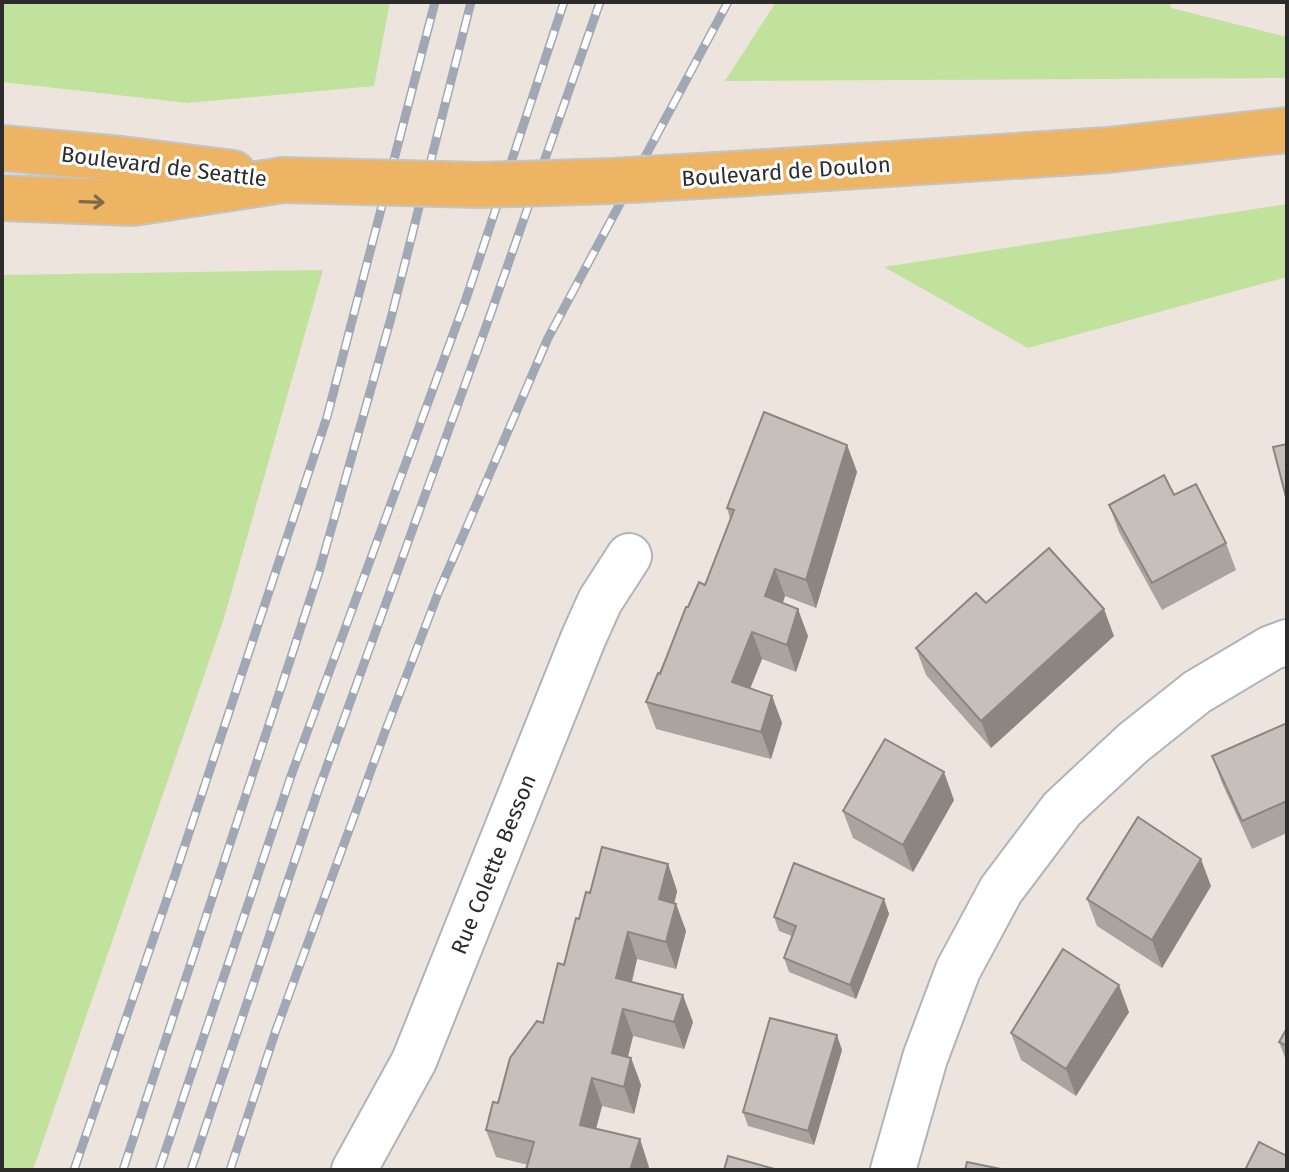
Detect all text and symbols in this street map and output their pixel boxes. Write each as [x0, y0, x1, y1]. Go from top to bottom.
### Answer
street label: Boulevard de Seattle [59, 140, 268, 193]
street label: Boulevard de Doulon [681, 151, 891, 192]
one-way arrow [78, 195, 105, 210]
street label: Rue Colette Besson [445, 770, 542, 958]

